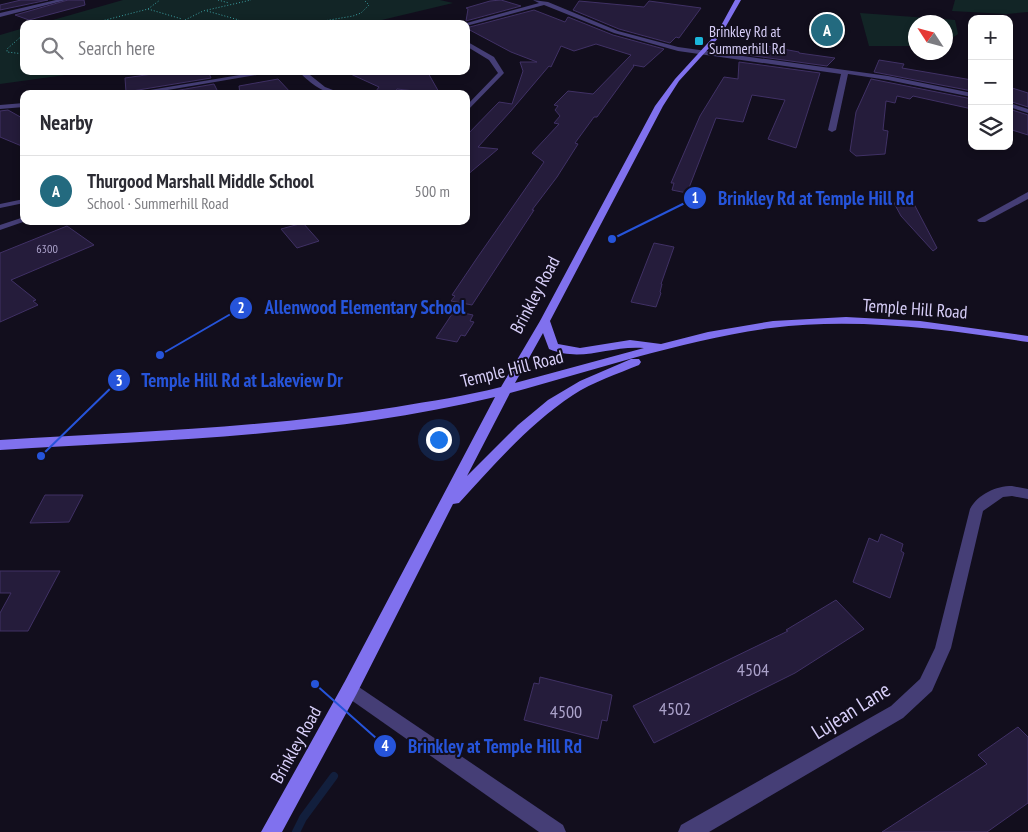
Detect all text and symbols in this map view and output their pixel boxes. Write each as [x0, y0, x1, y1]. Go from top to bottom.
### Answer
pin: A [811, 11, 843, 49]
north arrow [908, 15, 953, 60]
map controls [968, 15, 1013, 150]
button: + [968, 15, 1013, 60]
search box [20, 20, 470, 75]
place label: Brinkley Rd at Summerhill Rd [709, 22, 786, 58]
icon: search [38, 34, 66, 62]
marker: Brinkley Rd at Summerhill Rd [693, 35, 705, 47]
text: Search here [78, 36, 155, 60]
button: − [968, 60, 1013, 105]
button: layers [968, 105, 1013, 150]
text: Nearby [40, 109, 93, 136]
text: Thurgood Marshall Middle School [87, 169, 314, 193]
text: A [52, 181, 60, 201]
text: 500 m [415, 181, 450, 201]
callout: Brinkley Rd at Temple Hill Rd [682, 181, 924, 215]
text: Brinkley Rd at Temple Hill Rd [718, 186, 914, 210]
text: 1 [691, 188, 699, 207]
text: School · Summerhill Road [87, 193, 229, 213]
house number: 6300 [36, 241, 58, 256]
street label: Brinkley Road [505, 252, 564, 337]
callout: Allenwood Elementary School [229, 291, 476, 325]
street label: Temple Hill Road [862, 293, 968, 324]
text: Allenwood Elementary School [264, 295, 466, 319]
text: 2 [237, 298, 245, 317]
street label: Temple Hill Road [458, 345, 566, 392]
callout: Temple Hill Rd at Lakeview Dr [106, 363, 353, 397]
text: Temple Hill Rd at Lakeview Dr [141, 368, 343, 392]
text: 3 [115, 371, 123, 390]
your location [426, 427, 452, 453]
house number: 4504 [737, 658, 769, 681]
street label: Lujean Lane [806, 676, 895, 745]
house number: 4502 [659, 697, 691, 720]
house number: 4500 [550, 700, 582, 723]
street label: Brinkley Road [265, 702, 326, 787]
callout: Brinkley at Temple Hill Rd [372, 729, 593, 763]
text: Brinkley at Temple Hill Rd [408, 734, 582, 758]
text: 4 [381, 736, 389, 755]

